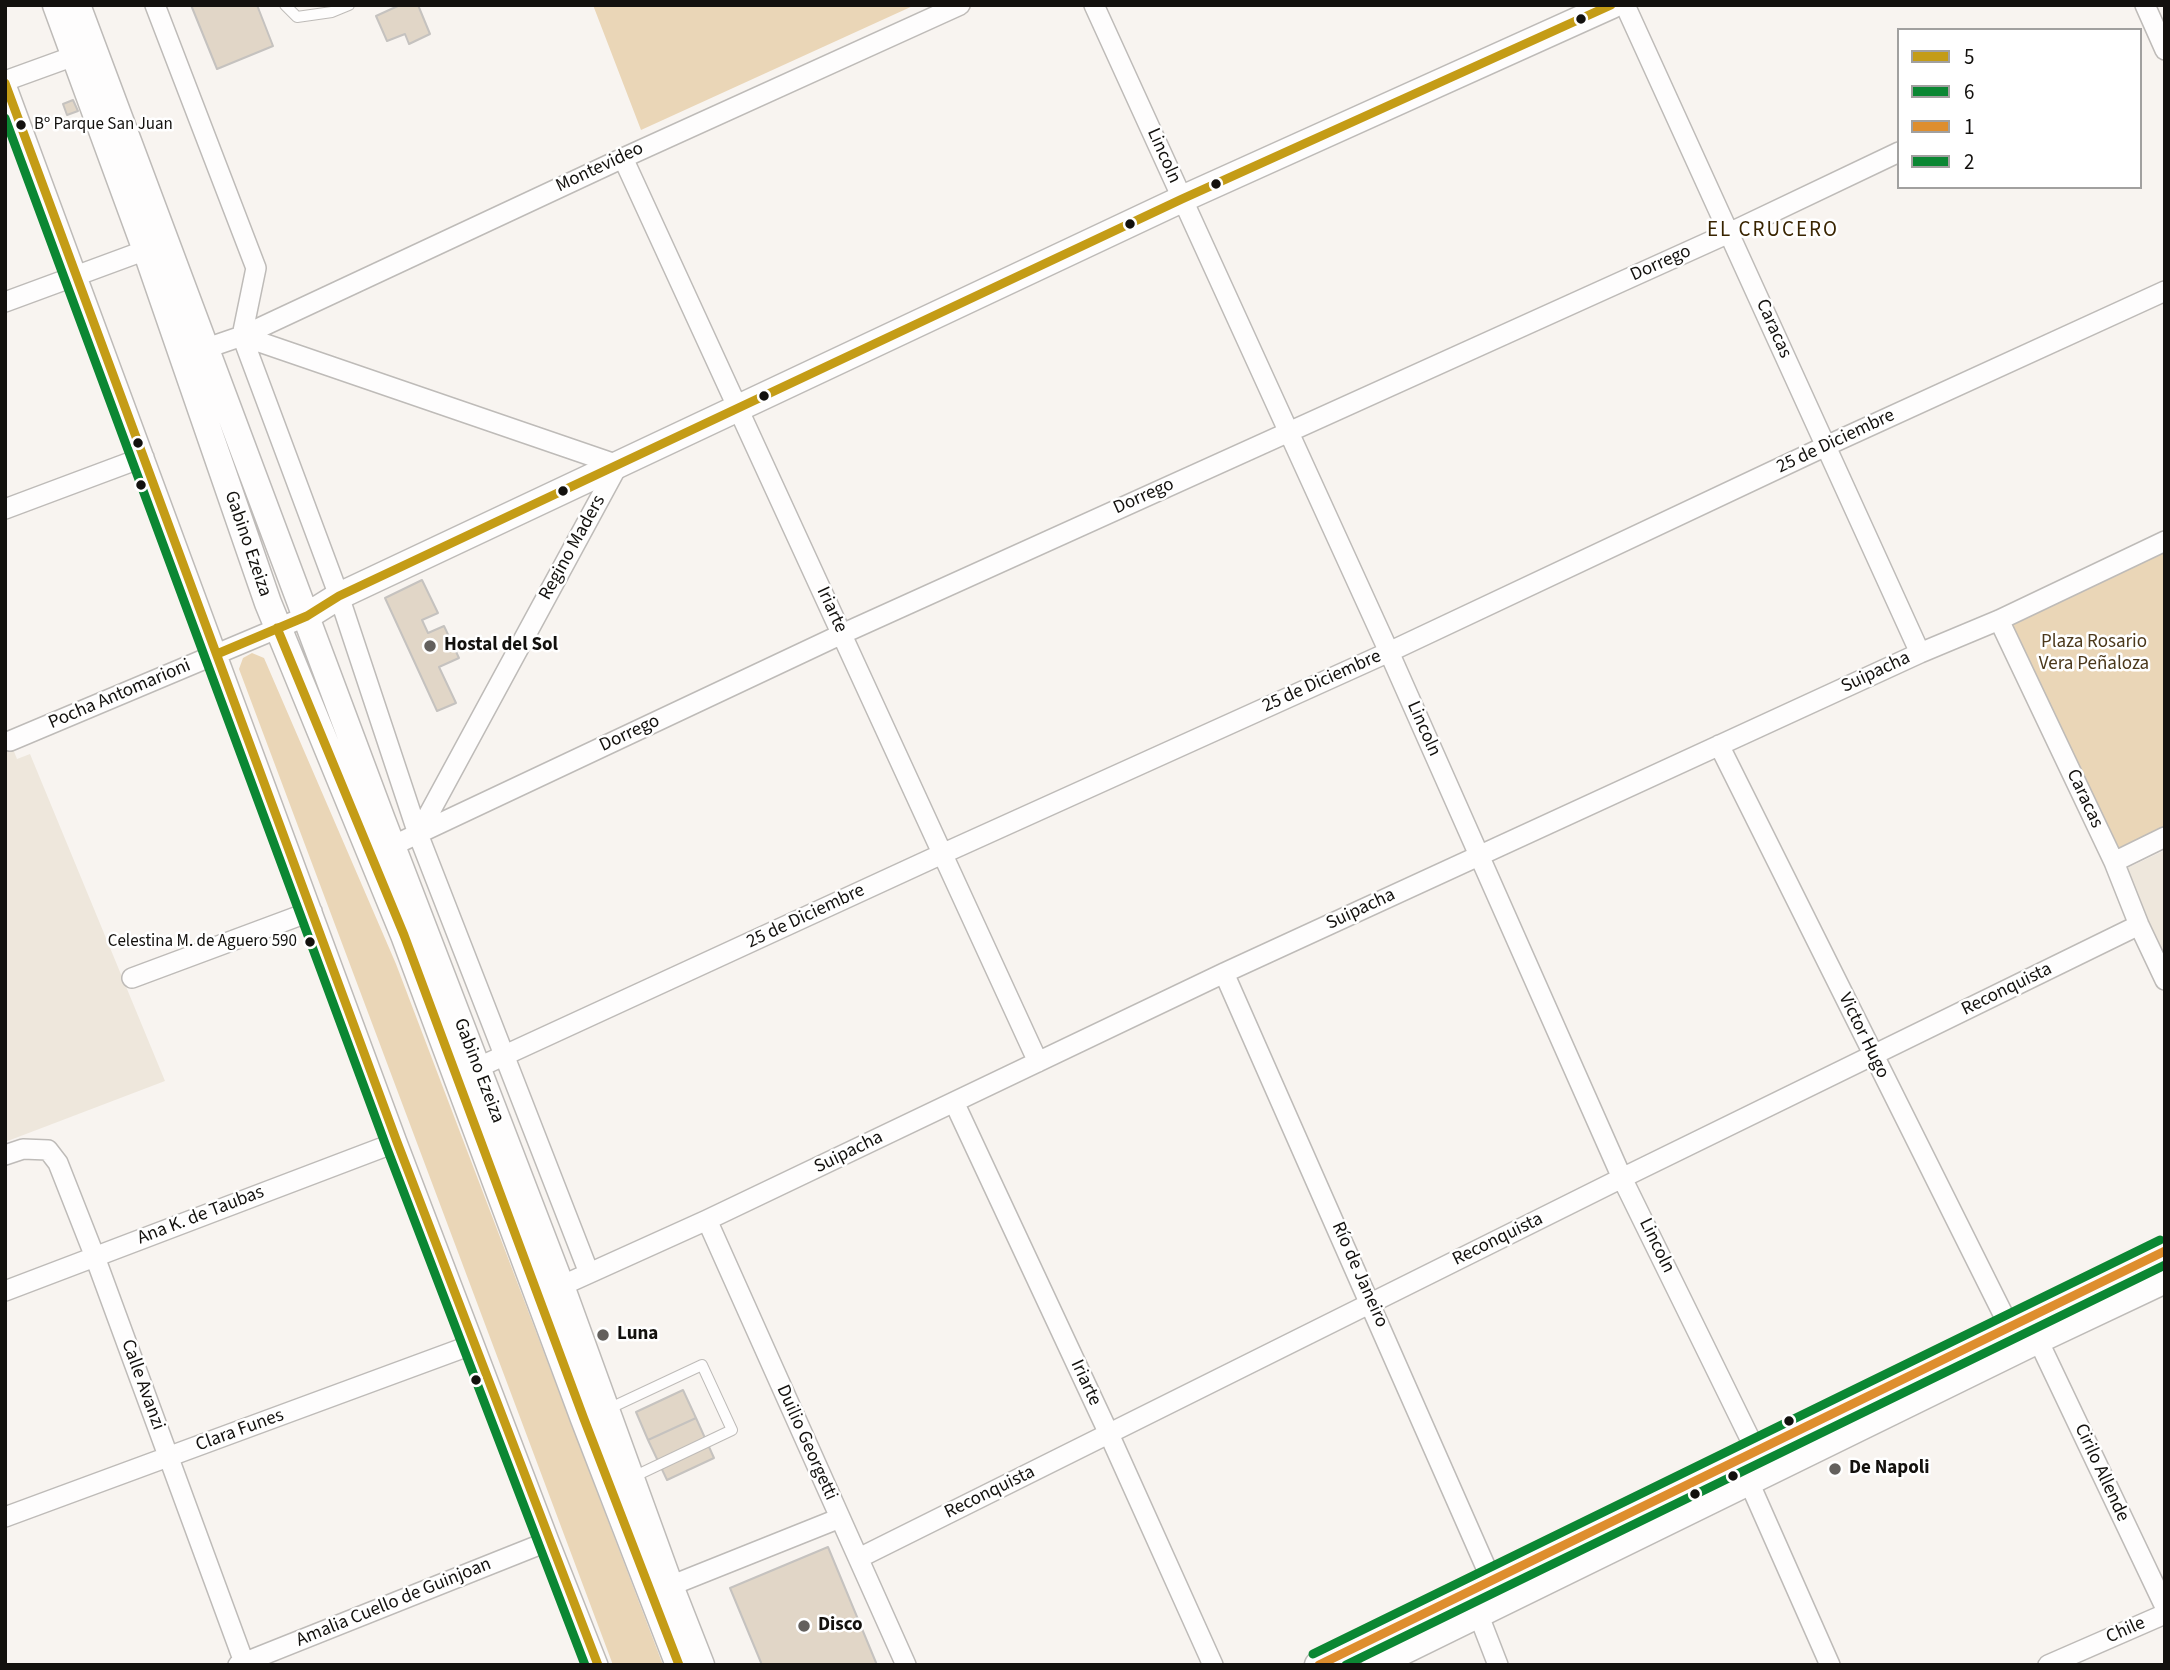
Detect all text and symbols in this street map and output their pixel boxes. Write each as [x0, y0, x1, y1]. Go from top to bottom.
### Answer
unlabelled marker [1574, 12, 1588, 26]
legend [1897, 28, 2142, 189]
text: 5 [1964, 42, 1974, 72]
text: 6 [1964, 77, 1974, 107]
text: 1 [1964, 112, 1974, 142]
place label: Bº Parque San Juan [34, 115, 173, 135]
marker: Bº Parque San Juan [14, 118, 28, 132]
street label: Lincoln [1141, 125, 1185, 187]
street label: Montevideo [553, 138, 647, 198]
text: 2 [1964, 147, 1974, 177]
unlabelled marker [1209, 177, 1223, 191]
unlabelled marker [1123, 217, 1137, 231]
district label: EL CRUCERO [1708, 218, 1838, 244]
street label: Dorrego [1627, 241, 1695, 287]
street label: Caracas [1750, 296, 1796, 362]
unlabelled marker [757, 389, 771, 403]
street label: 25 de Diciembre [1773, 405, 1899, 479]
unlabelled marker [131, 436, 145, 450]
street label: Dorrego [1110, 474, 1178, 520]
unlabelled marker [134, 478, 148, 492]
unlabelled marker [556, 484, 570, 498]
street label: Gabino Ezeiza [218, 488, 276, 600]
street label: Regino Maders [535, 492, 611, 604]
street label: Iriarte [811, 583, 851, 637]
park label: Plaza Rosario Vera Peñaloza [2039, 632, 2149, 676]
place label: Hostal del Sol [444, 635, 558, 657]
marker: Hostal del Sol [422, 638, 438, 654]
street label: 25 de Diciembre [1259, 646, 1385, 718]
street label: Suipacha [1838, 647, 1914, 699]
street label: Pocha Antomarioni [46, 655, 194, 735]
street label: Lincoln [1401, 698, 1445, 760]
street label: Dorrego [596, 710, 664, 758]
street label: Caracas [2061, 766, 2107, 832]
street label: 25 de Diciembre [743, 880, 869, 954]
street label: Suipacha [1323, 884, 1399, 936]
place label: Celestina M. de Aguero 590 [108, 932, 297, 952]
marker: Celestina M. de Aguero 590 [303, 935, 317, 949]
street label: Reconquista [1958, 958, 2056, 1022]
street label: Victor Hugo [1833, 990, 1893, 1082]
street label: Gabino Ezeiza [448, 1015, 508, 1127]
street label: Suipacha [811, 1127, 887, 1179]
street label: Ana K. de Taubas [134, 1181, 268, 1251]
street label: Reconquista [1449, 1208, 1547, 1272]
street label: Lincoln [1633, 1215, 1679, 1277]
street label: Río de Janeiro [1326, 1219, 1392, 1331]
place label: Luna [617, 1324, 658, 1346]
marker: Luna [595, 1327, 611, 1343]
street label: Calle Avanzi [115, 1337, 169, 1433]
street label: Iriarte [1065, 1356, 1105, 1410]
unlabelled marker [469, 1373, 483, 1387]
street label: Duilio Georgetti [770, 1382, 842, 1504]
street label: Clara Funes [193, 1405, 287, 1457]
unlabelled marker [1782, 1414, 1796, 1428]
street label: Cirilo Allende [2068, 1420, 2134, 1526]
place label: De Napoli [1849, 1458, 1929, 1480]
street label: Reconquista [941, 1461, 1039, 1525]
marker: De Napoli [1827, 1461, 1843, 1477]
unlabelled marker [1726, 1469, 1740, 1483]
unlabelled marker [1688, 1487, 1702, 1501]
street label: Amalia Cuello de Guinjoan [293, 1553, 495, 1653]
street label: Chile [2103, 1612, 2149, 1650]
place label: Disco [818, 1615, 863, 1637]
marker: Disco [796, 1618, 812, 1634]

